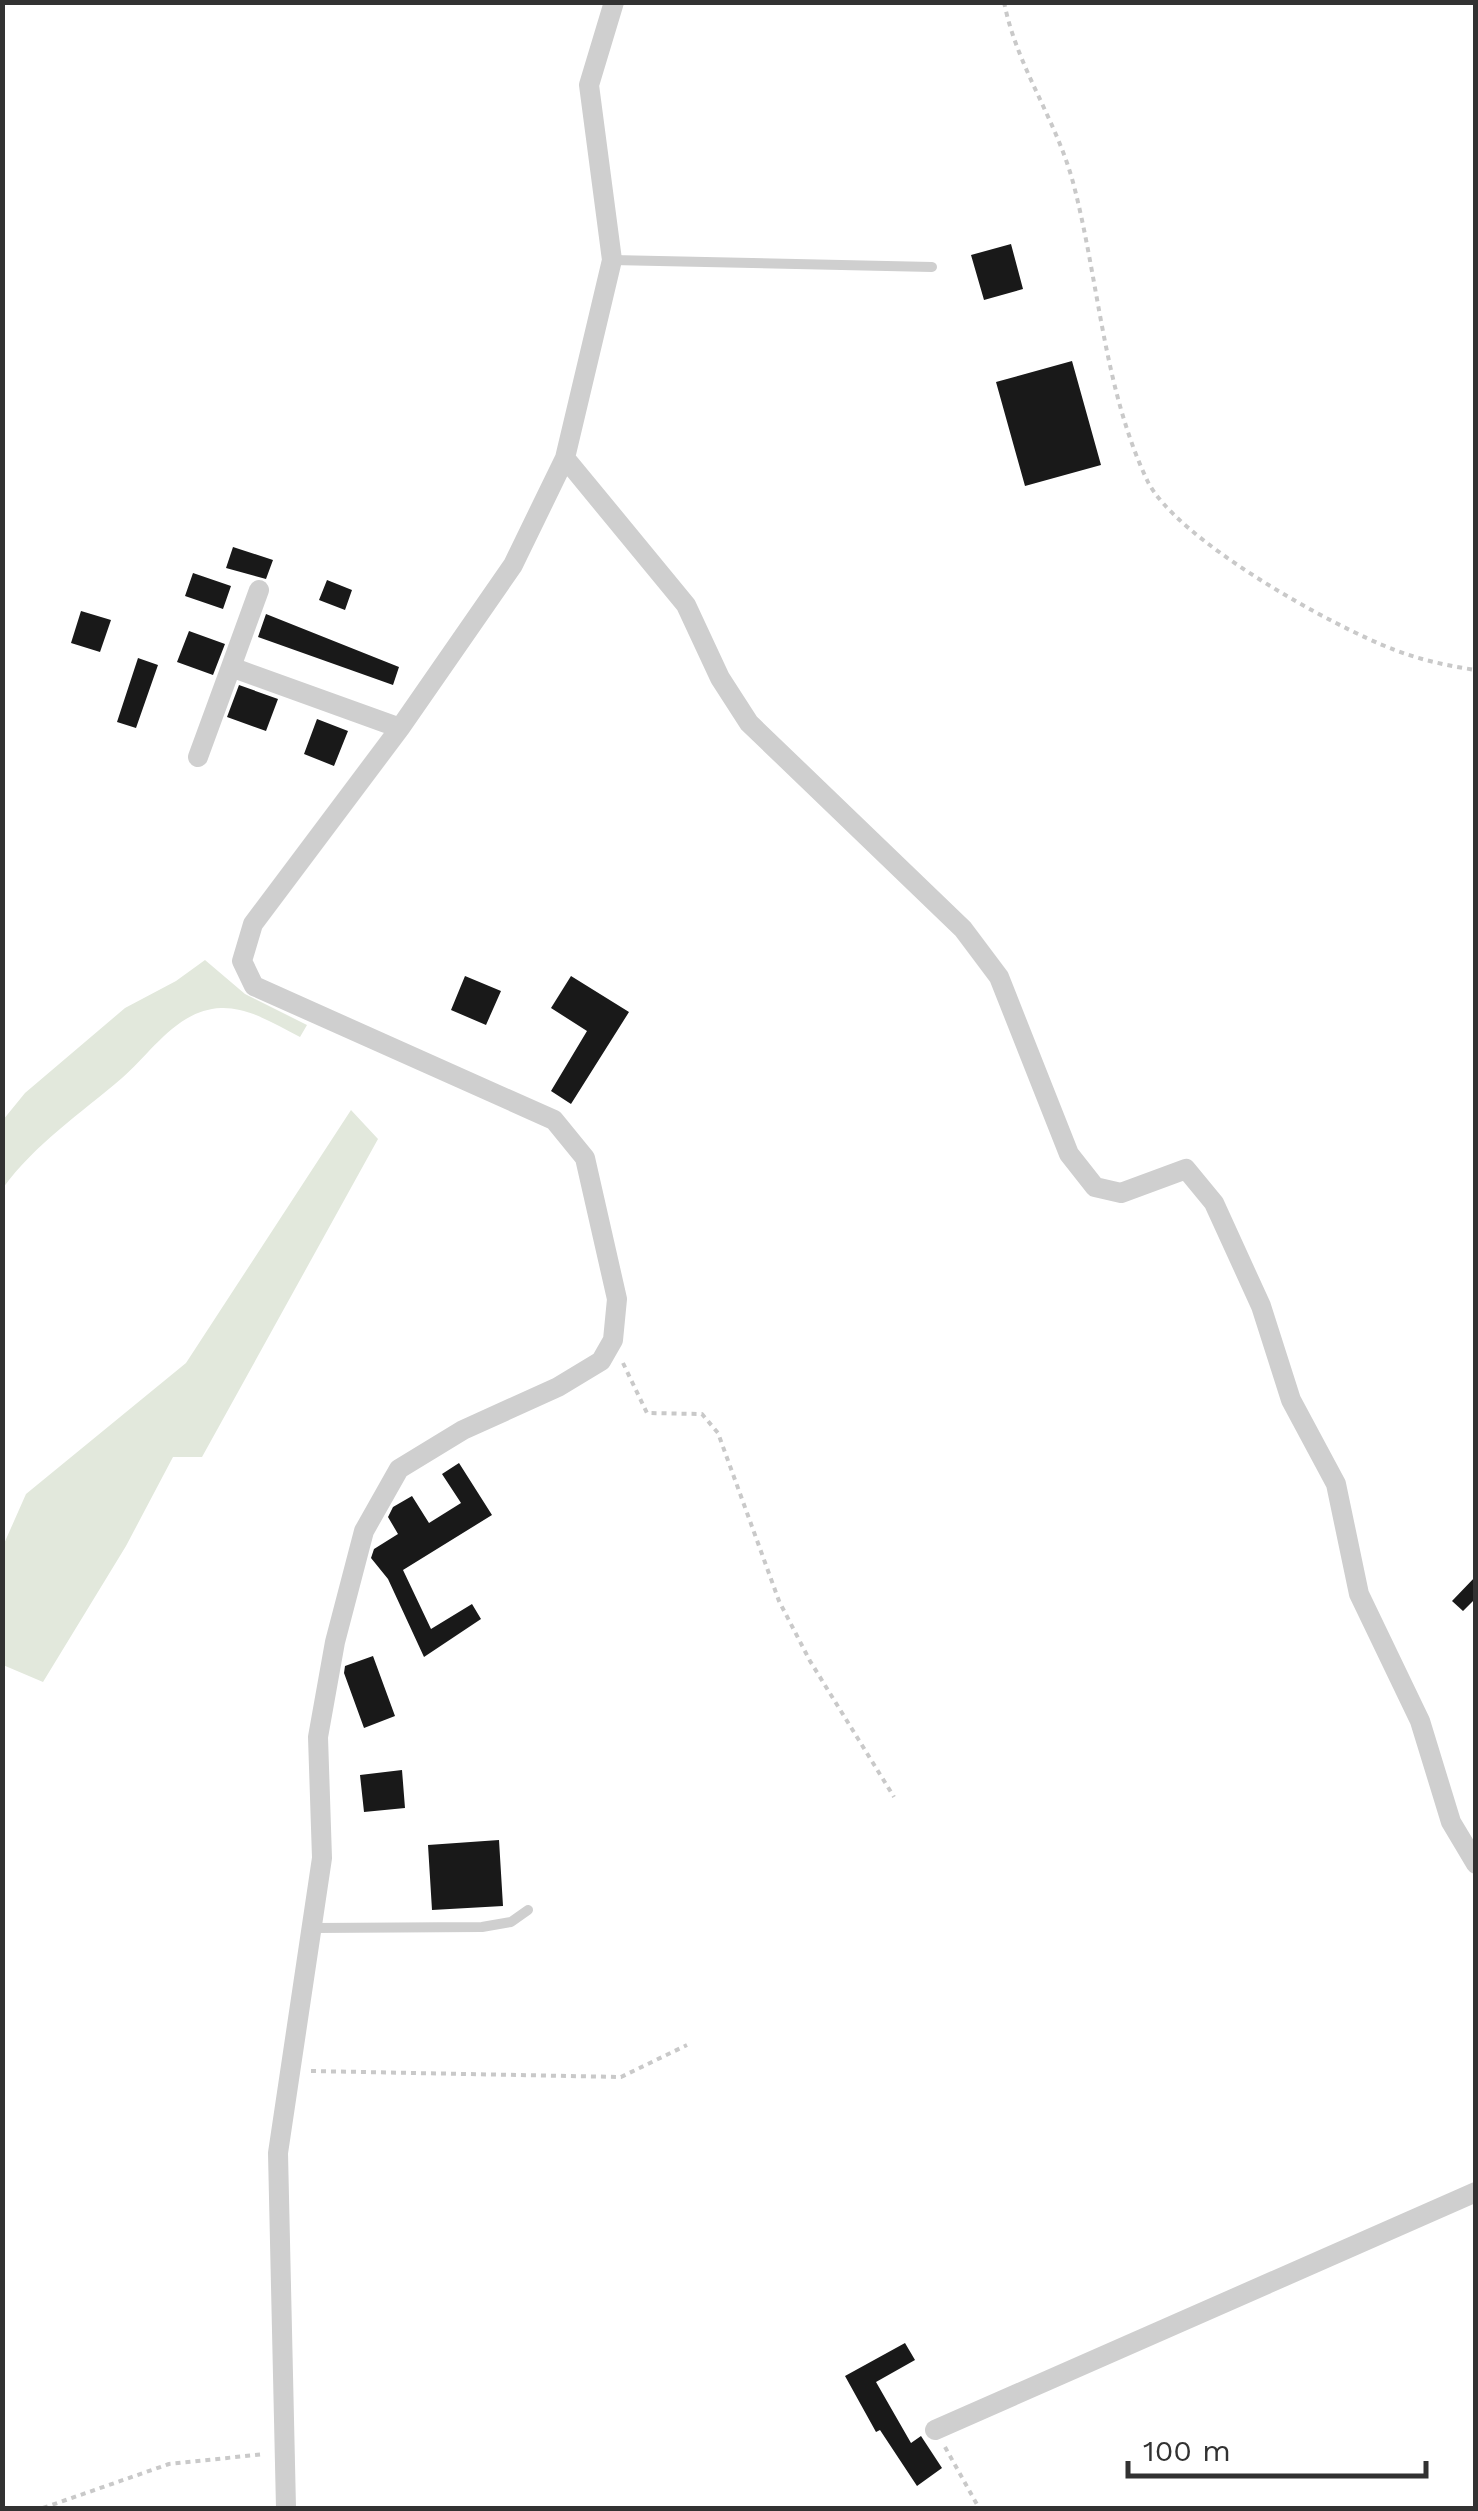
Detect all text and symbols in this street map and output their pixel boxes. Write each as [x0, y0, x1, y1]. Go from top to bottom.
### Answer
scale bar [1128, 2416, 1426, 2478]
text: 100 m [1143, 2433, 1231, 2468]

